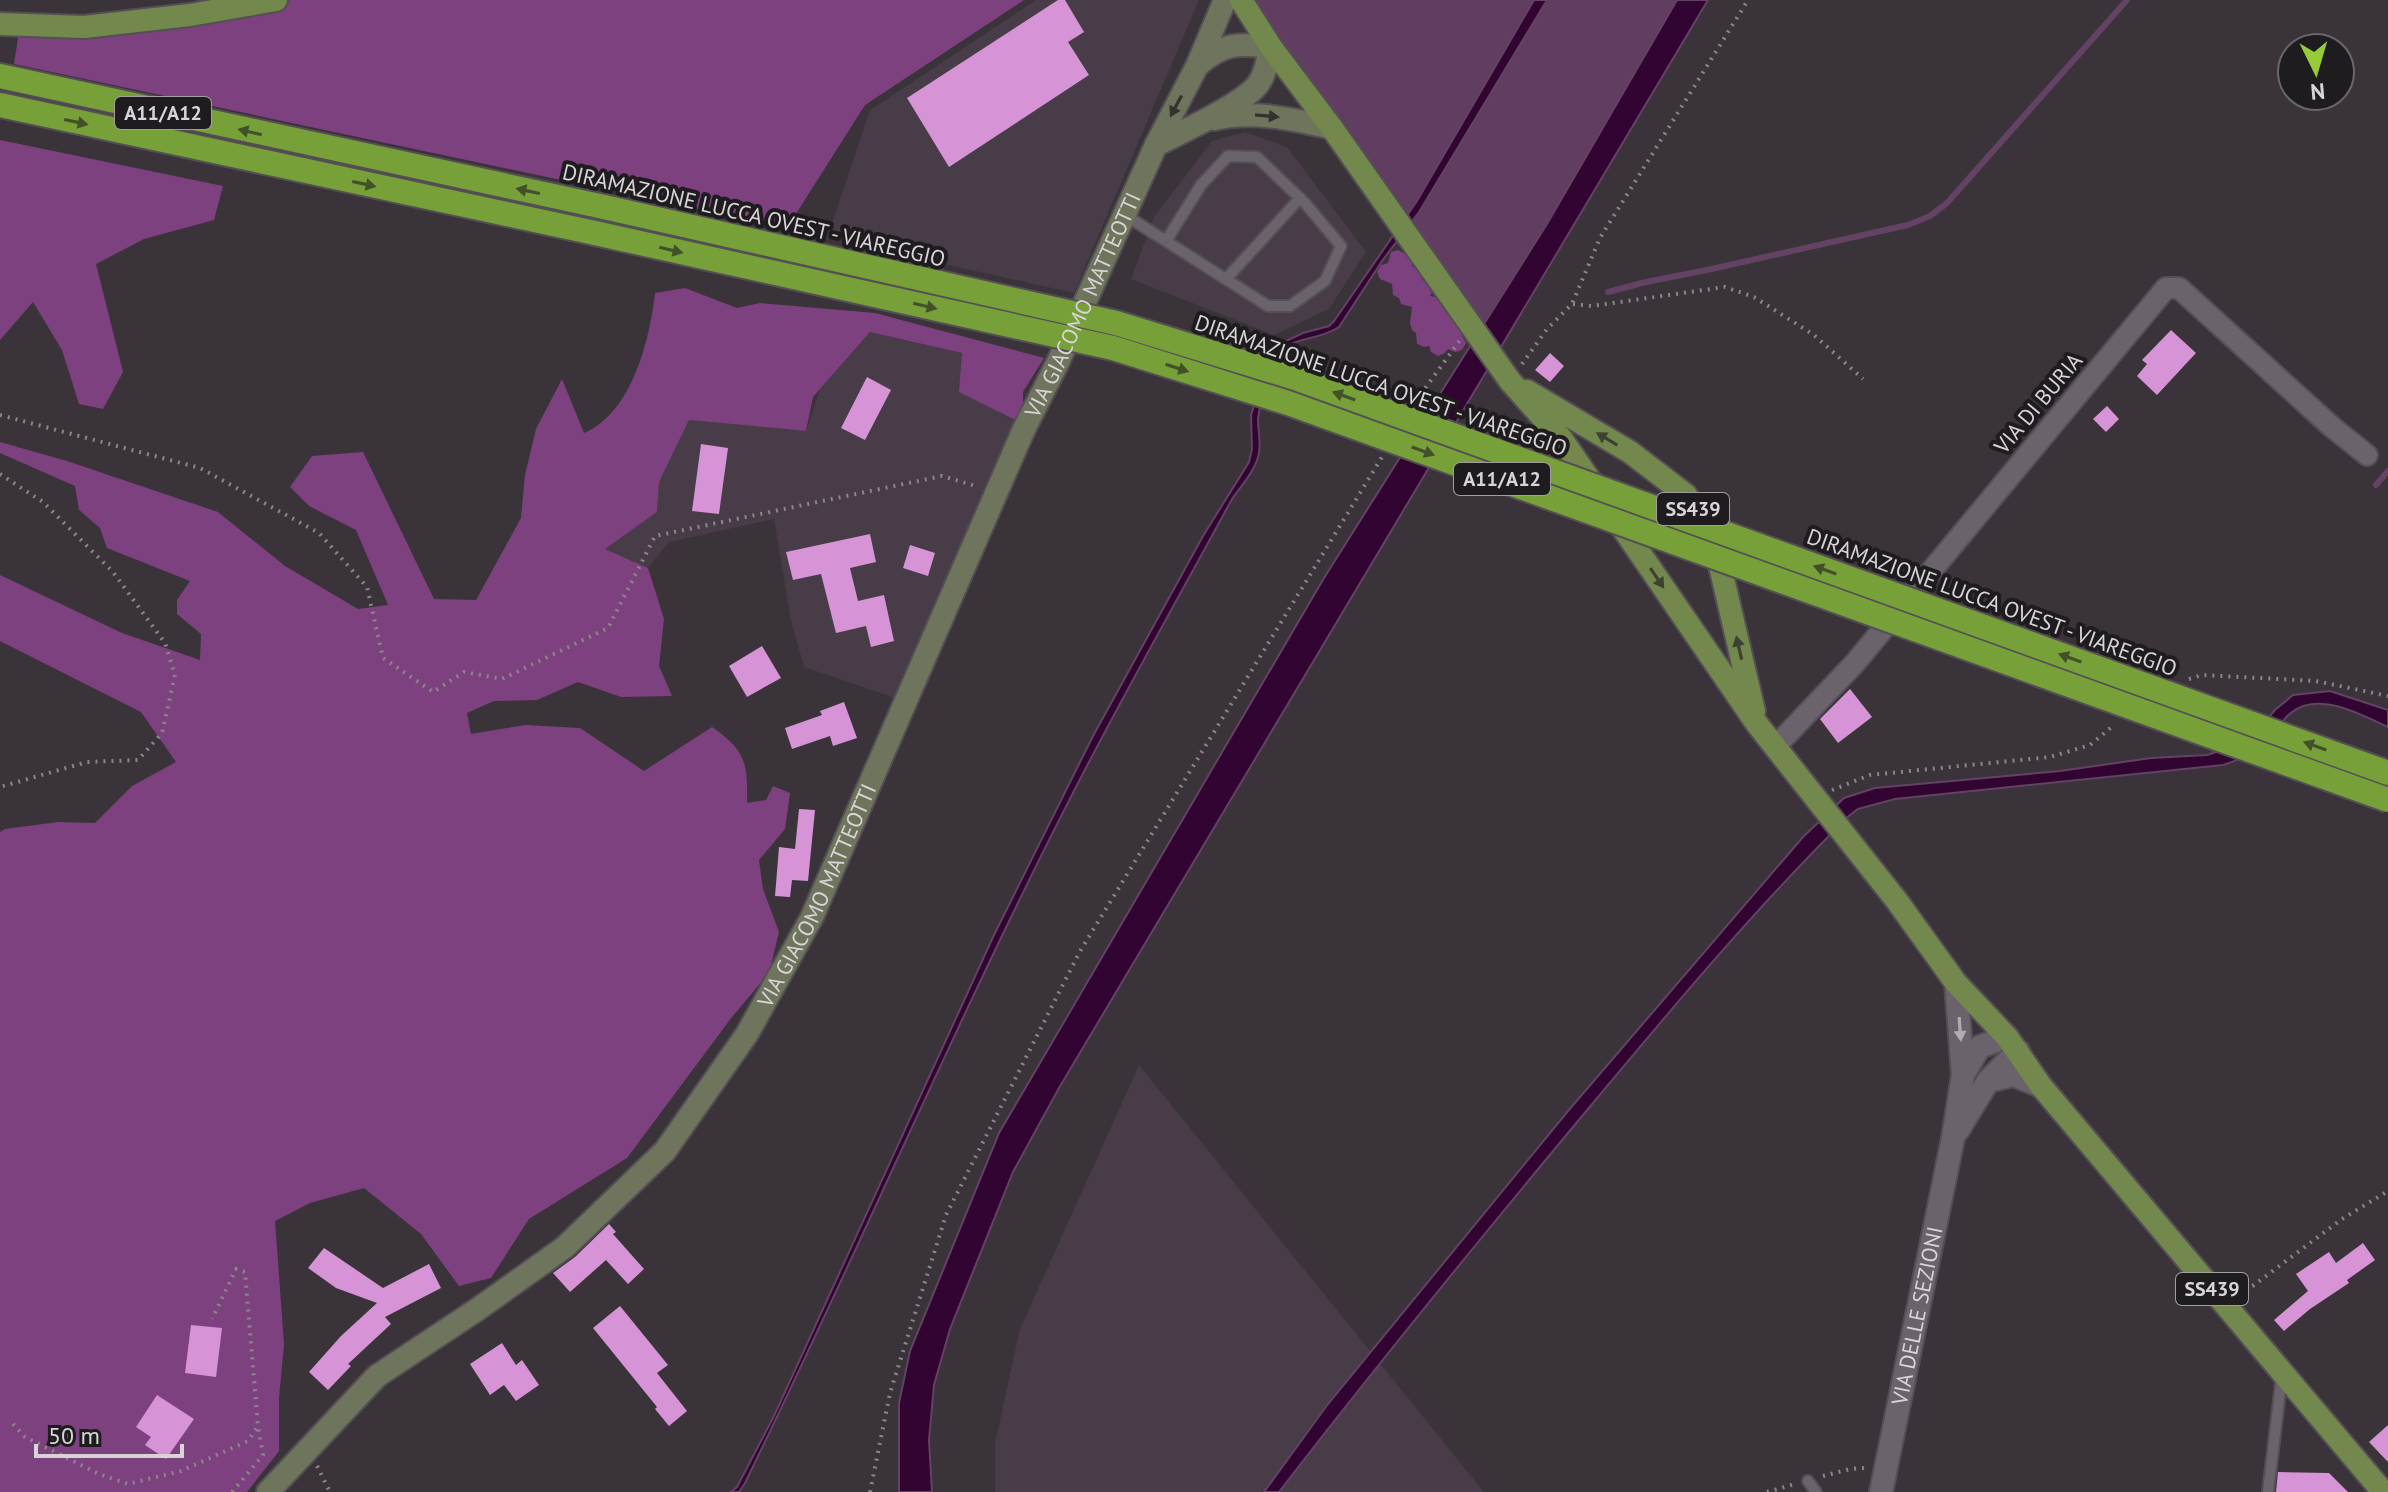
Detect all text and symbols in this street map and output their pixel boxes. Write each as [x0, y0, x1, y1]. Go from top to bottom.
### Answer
north arrow [2276, 32, 2356, 112]
text: N [2309, 77, 2326, 107]
one-way arrow [1170, 94, 1183, 117]
road number: A11/A12 [115, 97, 211, 129]
one-way arrow [1255, 109, 1280, 122]
one-way arrow [64, 116, 89, 129]
one-way arrow [237, 125, 262, 138]
street label: DIRAMAZIONE LUCCA OVEST - VIAREGGIO [560, 157, 948, 273]
one-way arrow [351, 179, 376, 191]
one-way arrow [515, 184, 540, 197]
street label: VIA GIACOMO MATTEOTTI [1018, 188, 1147, 423]
one-way arrow [659, 244, 684, 257]
one-way arrow [912, 300, 937, 313]
street label: DIRAMAZIONE LUCCA OVEST - VIAREGGIO [1191, 308, 1571, 462]
street label: VIA DI BURIA [1987, 347, 2088, 460]
one-way arrow [1165, 363, 1189, 375]
one-way arrow [1332, 389, 1356, 402]
one-way arrow [1596, 432, 1618, 446]
one-way arrow [1411, 446, 1435, 458]
road number: A11/A12 [1454, 463, 1550, 495]
road number: SS439 [1657, 493, 1729, 525]
street label: DIRAMAZIONE LUCCA OVEST - VIAREGGIO [1803, 522, 2181, 682]
one-way arrow [1813, 563, 1837, 576]
one-way arrow [1649, 567, 1664, 589]
one-way arrow [1732, 635, 1745, 660]
one-way arrow [2058, 651, 2082, 663]
one-way arrow [2303, 740, 2327, 752]
street label: VIA GIACOMO MATTEOTTI [750, 779, 882, 1013]
one-way arrow [1954, 1017, 1967, 1042]
street label: VIA DELLE SEZIONI [1885, 1224, 1949, 1408]
road number: SS439 [2176, 1273, 2248, 1305]
scale bar [36, 1408, 182, 1458]
text: 50 m [48, 1420, 100, 1451]

